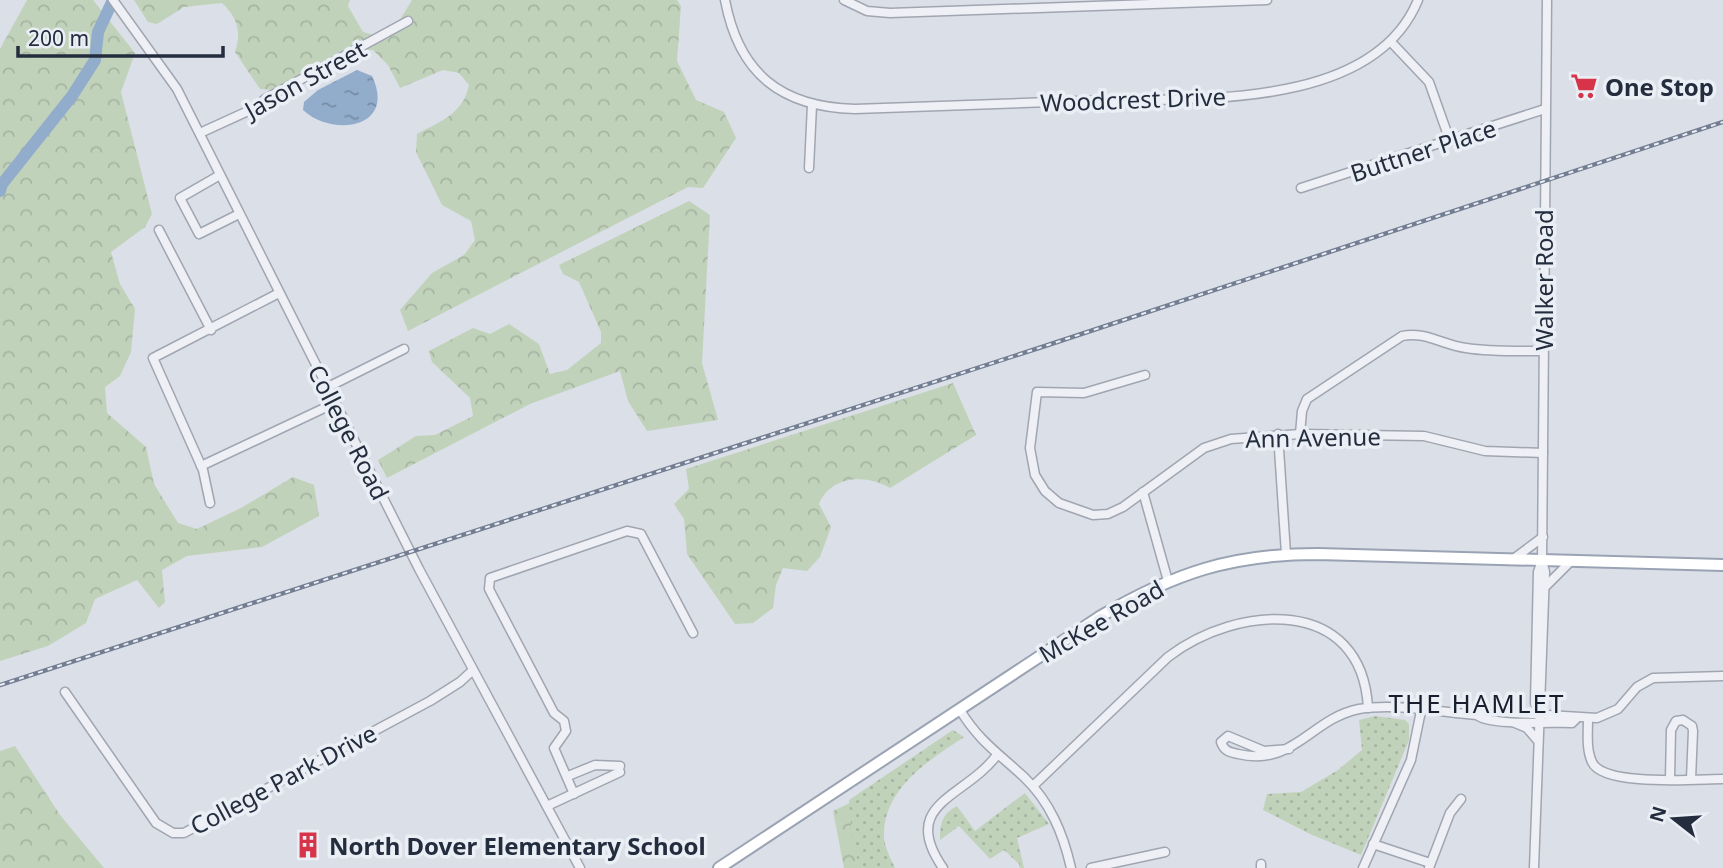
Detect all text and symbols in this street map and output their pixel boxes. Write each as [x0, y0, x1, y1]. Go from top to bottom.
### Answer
scale bar [18, 14, 222, 58]
text: 200 m [28, 24, 89, 52]
street label: Jason Street [237, 32, 372, 127]
place label: One Stop [1605, 70, 1714, 103]
supermarket icon: One Stop [1569, 71, 1599, 101]
street label: Woodcrest Drive [1040, 79, 1226, 119]
street label: Buttner Place [1346, 111, 1500, 189]
street label: Walker Road [1527, 209, 1560, 351]
street label: College Road [301, 359, 397, 505]
street label: Ann Avenue [1245, 419, 1381, 455]
street label: McKee Road [1033, 572, 1169, 670]
district label: THE HAMLET [1389, 685, 1565, 721]
street label: College Park Drive [184, 716, 382, 842]
north arrow [1639, 784, 1709, 854]
text: N [1643, 803, 1672, 825]
place label: North Dover Elementary School [329, 829, 706, 862]
building icon: North Dover Elementary School [293, 830, 323, 860]

